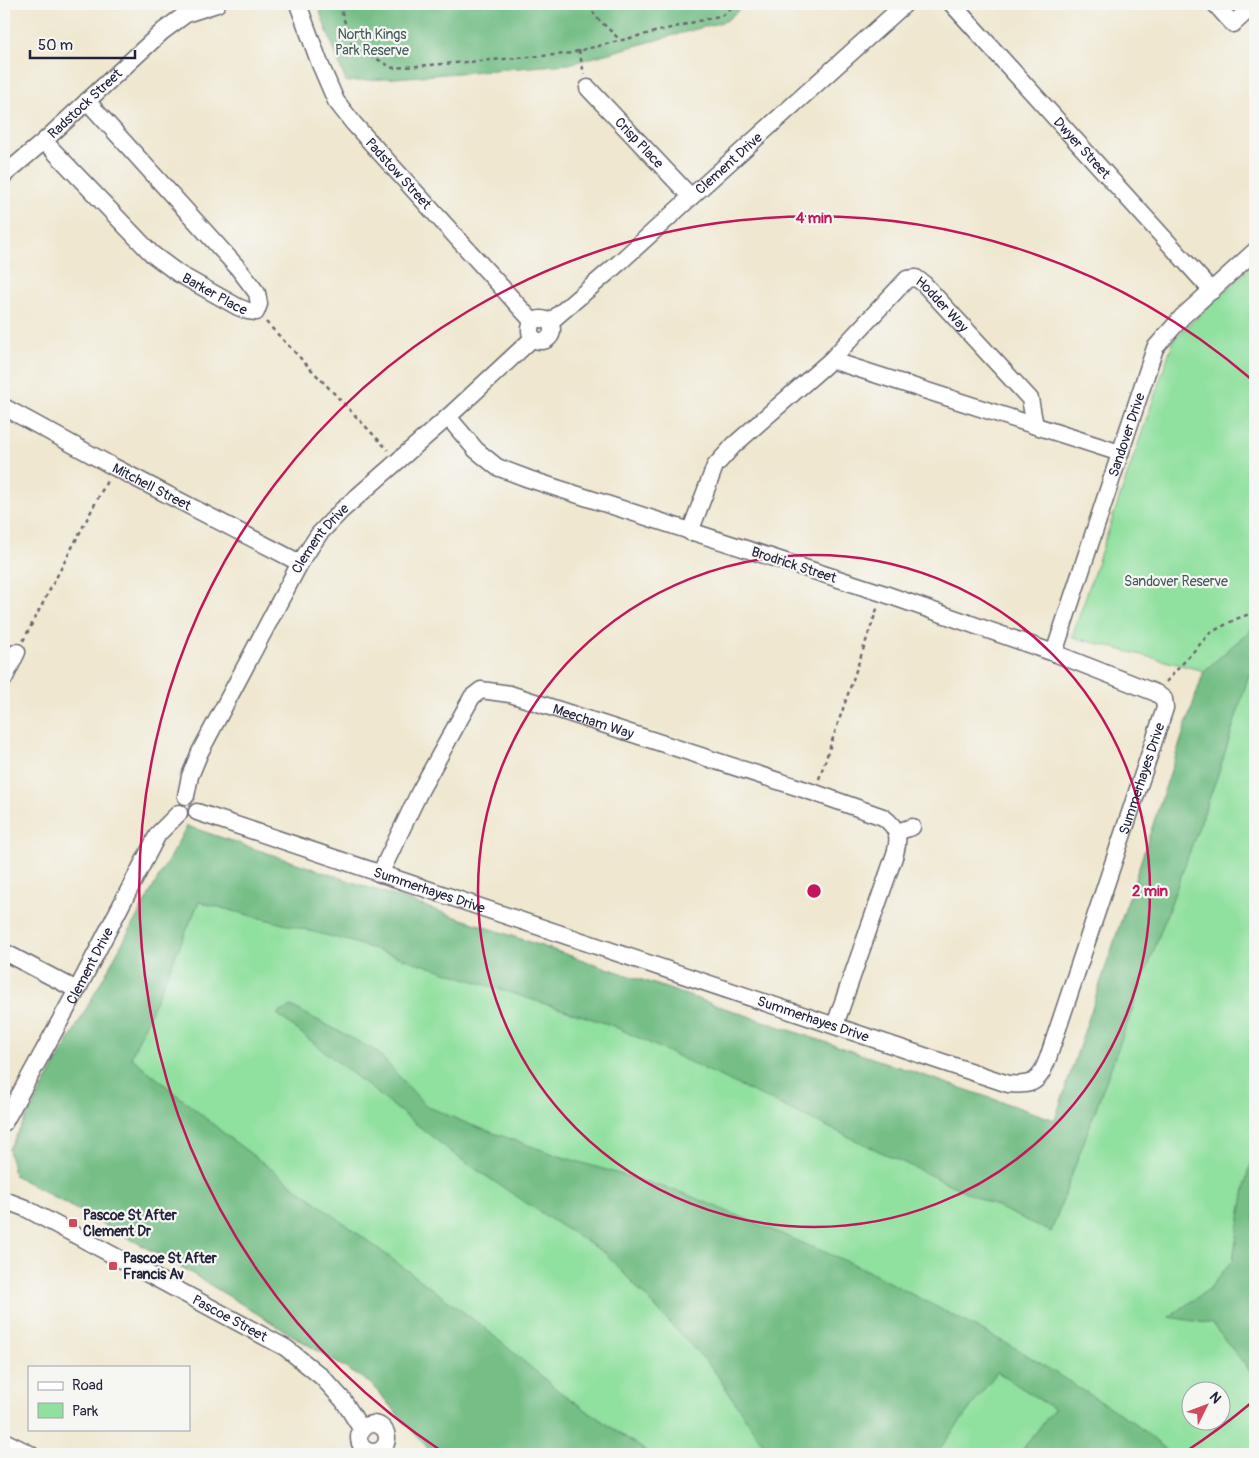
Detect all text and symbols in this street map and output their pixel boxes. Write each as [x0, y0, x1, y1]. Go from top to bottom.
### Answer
park label: North Kings Park Reserve [335, 26, 409, 59]
scale bar [30, 28, 135, 60]
text: 50 m [38, 36, 73, 55]
street label: Radstock Street [44, 65, 126, 142]
street label: Crisp Place [611, 114, 668, 172]
street label: Dwyer Street [1050, 114, 1115, 182]
street label: Clement Drive [692, 129, 766, 198]
street label: Padstow Street [362, 134, 435, 213]
text: 4 min [796, 209, 833, 228]
street label: Barker Place [179, 269, 250, 318]
street label: Hodder Way [913, 272, 972, 335]
street label: Sandover Drive [1104, 390, 1148, 479]
street label: Mitchell Street [110, 459, 195, 514]
street label: Clement Drive [288, 500, 352, 576]
street label: Brodrick Street [749, 543, 839, 587]
park label: Sandover Reserve [1124, 573, 1228, 590]
street label: Meecham Way [551, 700, 636, 742]
street label: Summerhayes Drive [1115, 720, 1168, 837]
street label: Summerhayes Drive [371, 863, 487, 917]
centre of rings [805, 882, 823, 900]
text: 2 min [1132, 882, 1168, 901]
street label: Clement Drive [62, 924, 117, 1007]
street label: Summerhayes Drive [755, 992, 871, 1045]
place label: Pascoe St After Clement Dr [83, 1207, 178, 1240]
marker: Pascoe St After Clement Dr [67, 1217, 79, 1229]
place label: Pascoe St After Francis Av [123, 1250, 218, 1283]
marker: Pascoe St After Francis Av [107, 1260, 119, 1272]
street label: Pascoe Street [190, 1291, 271, 1345]
legend [28, 1366, 190, 1430]
text: Road [72, 1376, 103, 1395]
north arrow [1182, 1380, 1232, 1430]
text: N [1206, 1388, 1225, 1407]
text: Park [72, 1402, 99, 1421]

